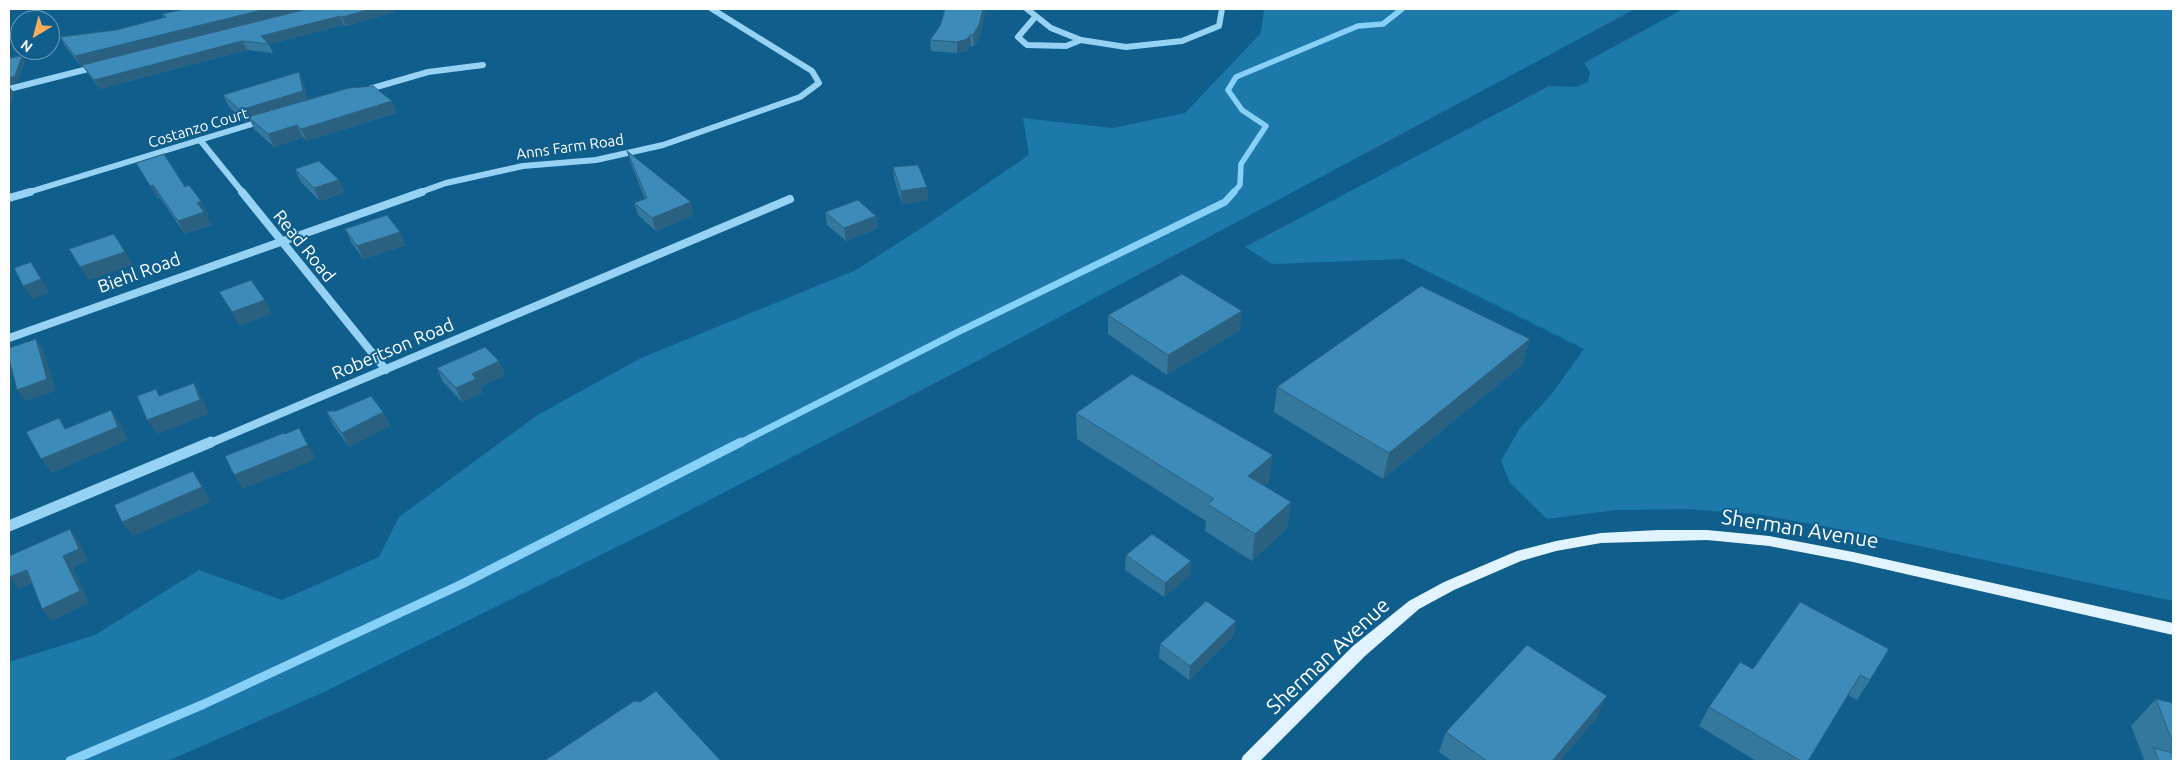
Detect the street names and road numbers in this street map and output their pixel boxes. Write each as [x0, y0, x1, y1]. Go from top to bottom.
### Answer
street label: Costanzo Court [146, 104, 250, 152]
street label: Anns Farm Road [515, 131, 625, 163]
street label: Read Road [268, 206, 340, 286]
street label: Biehl Road [95, 248, 183, 298]
street label: Robertson Road [329, 314, 457, 384]
street label: Sherman Avenue [1720, 504, 1880, 554]
street label: Sherman Avenue [1261, 593, 1395, 719]

